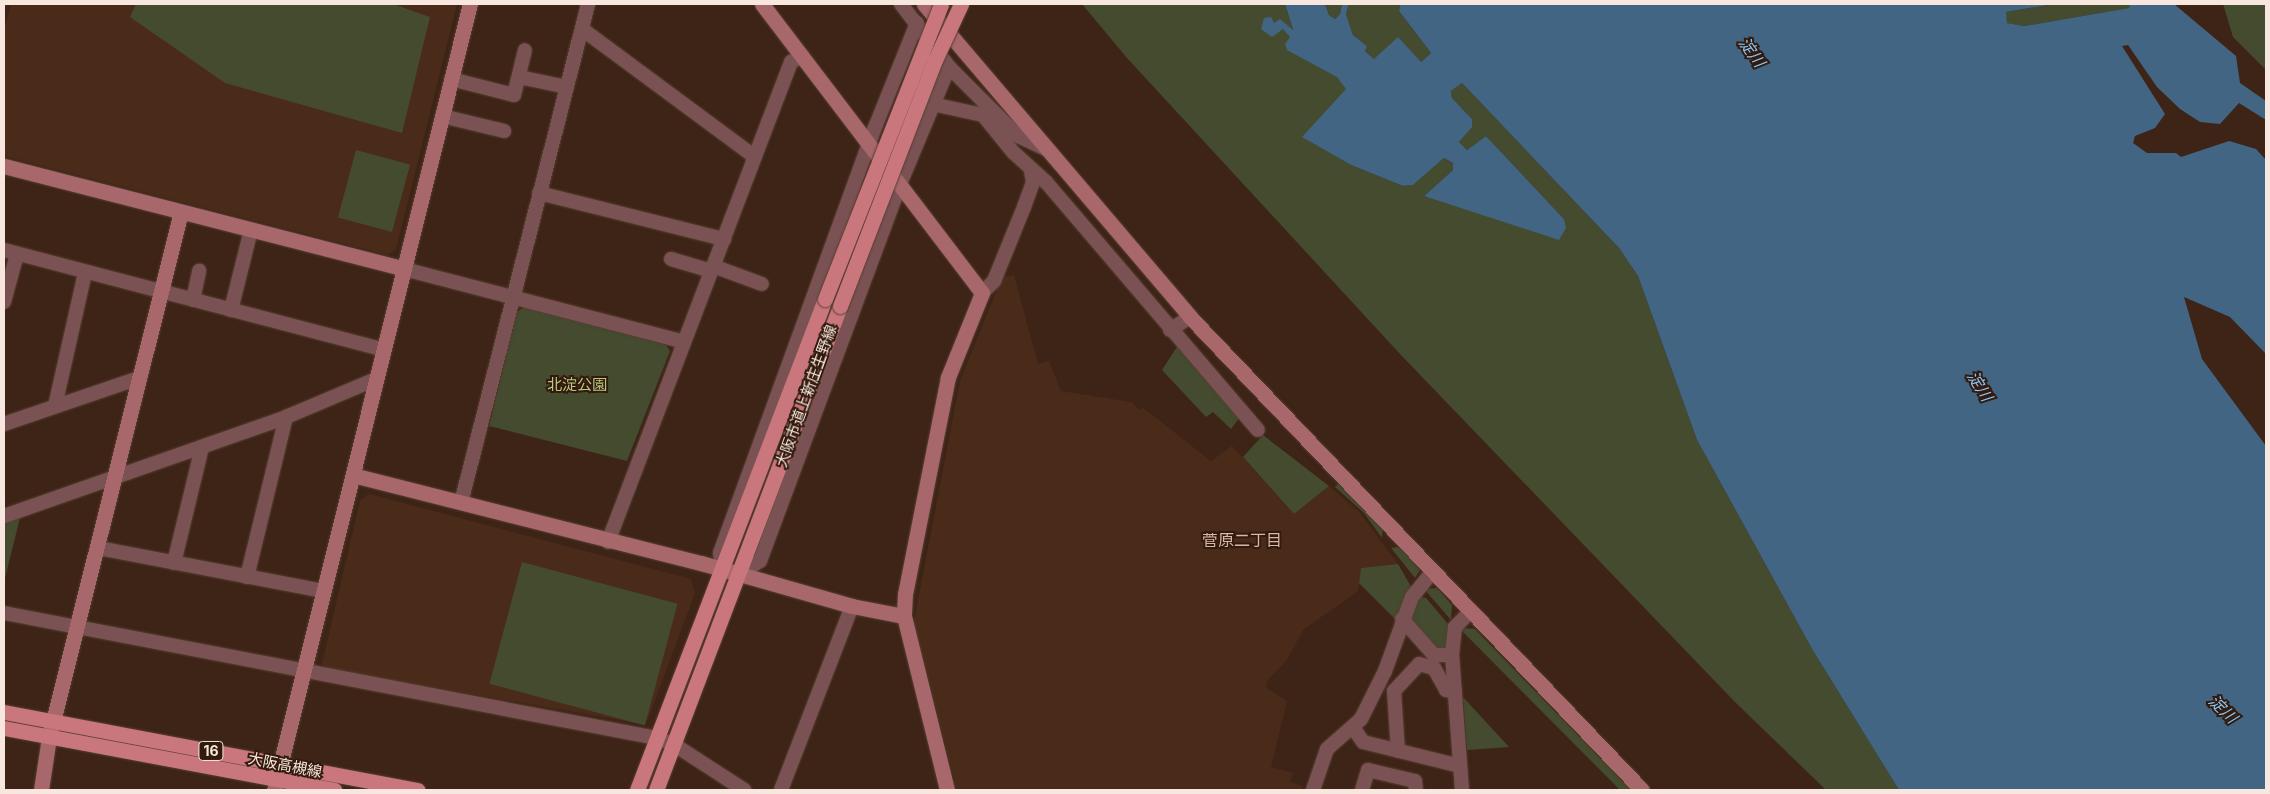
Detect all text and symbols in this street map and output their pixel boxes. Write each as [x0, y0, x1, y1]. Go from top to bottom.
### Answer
water label: 淀川 [1735, 33, 1769, 71]
street label: 大阪市道上新庄生野線 [772, 322, 840, 470]
water label: 淀川 [1963, 367, 1997, 405]
park label: 北淀公園 [547, 376, 607, 394]
district label: 菅原二丁目 [1202, 530, 1282, 550]
water label: 淀川 [2205, 691, 2241, 727]
road number: 16 [197, 739, 225, 762]
street label: 大阪高槻線 [246, 749, 324, 781]

